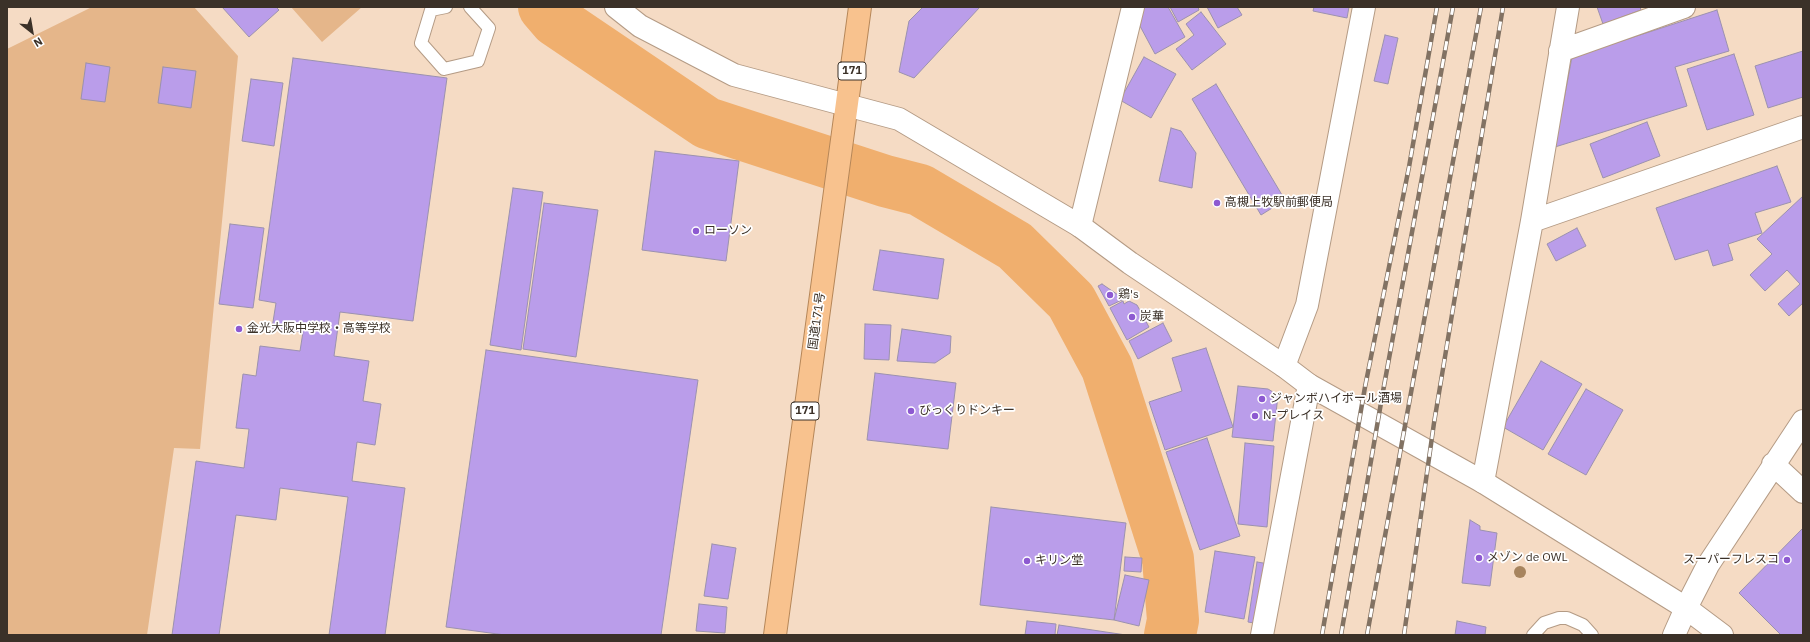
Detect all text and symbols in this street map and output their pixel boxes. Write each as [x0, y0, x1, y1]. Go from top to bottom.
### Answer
north arrow [12, 12, 52, 52]
text: N [31, 34, 45, 50]
road number: 171 [838, 62, 866, 80]
place label: 高槻上牧駅前郵便局 [1225, 196, 1333, 210]
marker: 高槻上牧駅前郵便局 [1212, 198, 1222, 208]
place label: ローソン [704, 224, 752, 238]
marker: ローソン [691, 226, 701, 236]
place label: 鶏's [1118, 288, 1139, 302]
marker: 鶏's [1105, 290, 1115, 300]
street label: 国道171号 [806, 291, 828, 351]
place label: 炭華 [1140, 310, 1164, 324]
marker: 炭華 [1127, 312, 1137, 322]
place label: 金光大阪中学校・高等学校 [247, 322, 391, 336]
marker: 金光大阪中学校・高等学校 [234, 324, 244, 334]
place label: ジャンボハイボール酒場 [1270, 392, 1402, 406]
marker: ジャンボハイボール酒場 [1257, 394, 1267, 404]
road number: 171 [791, 402, 819, 420]
place label: びっくりドンキー [919, 404, 1015, 418]
marker: びっくりドンキー [906, 406, 916, 416]
place label: N-プレイス [1263, 409, 1324, 423]
marker: N-プレイス [1250, 411, 1260, 421]
place label: メゾン de OWL [1487, 551, 1567, 565]
marker: メゾン de OWL [1474, 553, 1484, 563]
place label: スーパーフレスコ [1683, 553, 1779, 567]
place label: キリン堂 [1035, 554, 1083, 568]
marker: スーパーフレスコ [1782, 555, 1792, 565]
marker: キリン堂 [1022, 556, 1032, 566]

